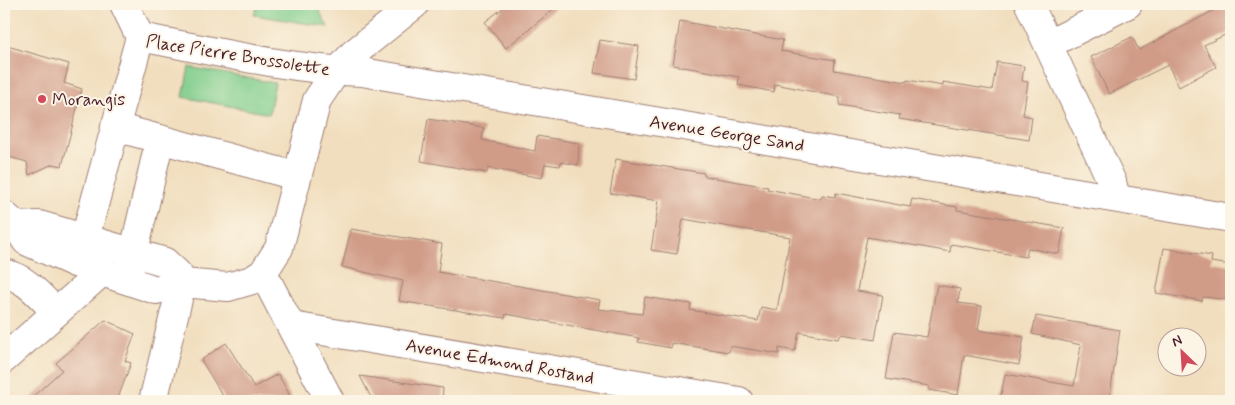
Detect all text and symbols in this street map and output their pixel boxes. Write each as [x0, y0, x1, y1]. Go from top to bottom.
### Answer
street label: Place Pierre Brossolette [144, 30, 332, 82]
place label: Morangis [52, 88, 125, 112]
marker: Morangis [36, 93, 48, 105]
street label: Avenue George Sand [648, 110, 806, 159]
north arrow [1158, 328, 1208, 378]
text: N [1169, 331, 1185, 351]
street label: Avenue Edmond Rostand [404, 334, 596, 390]

